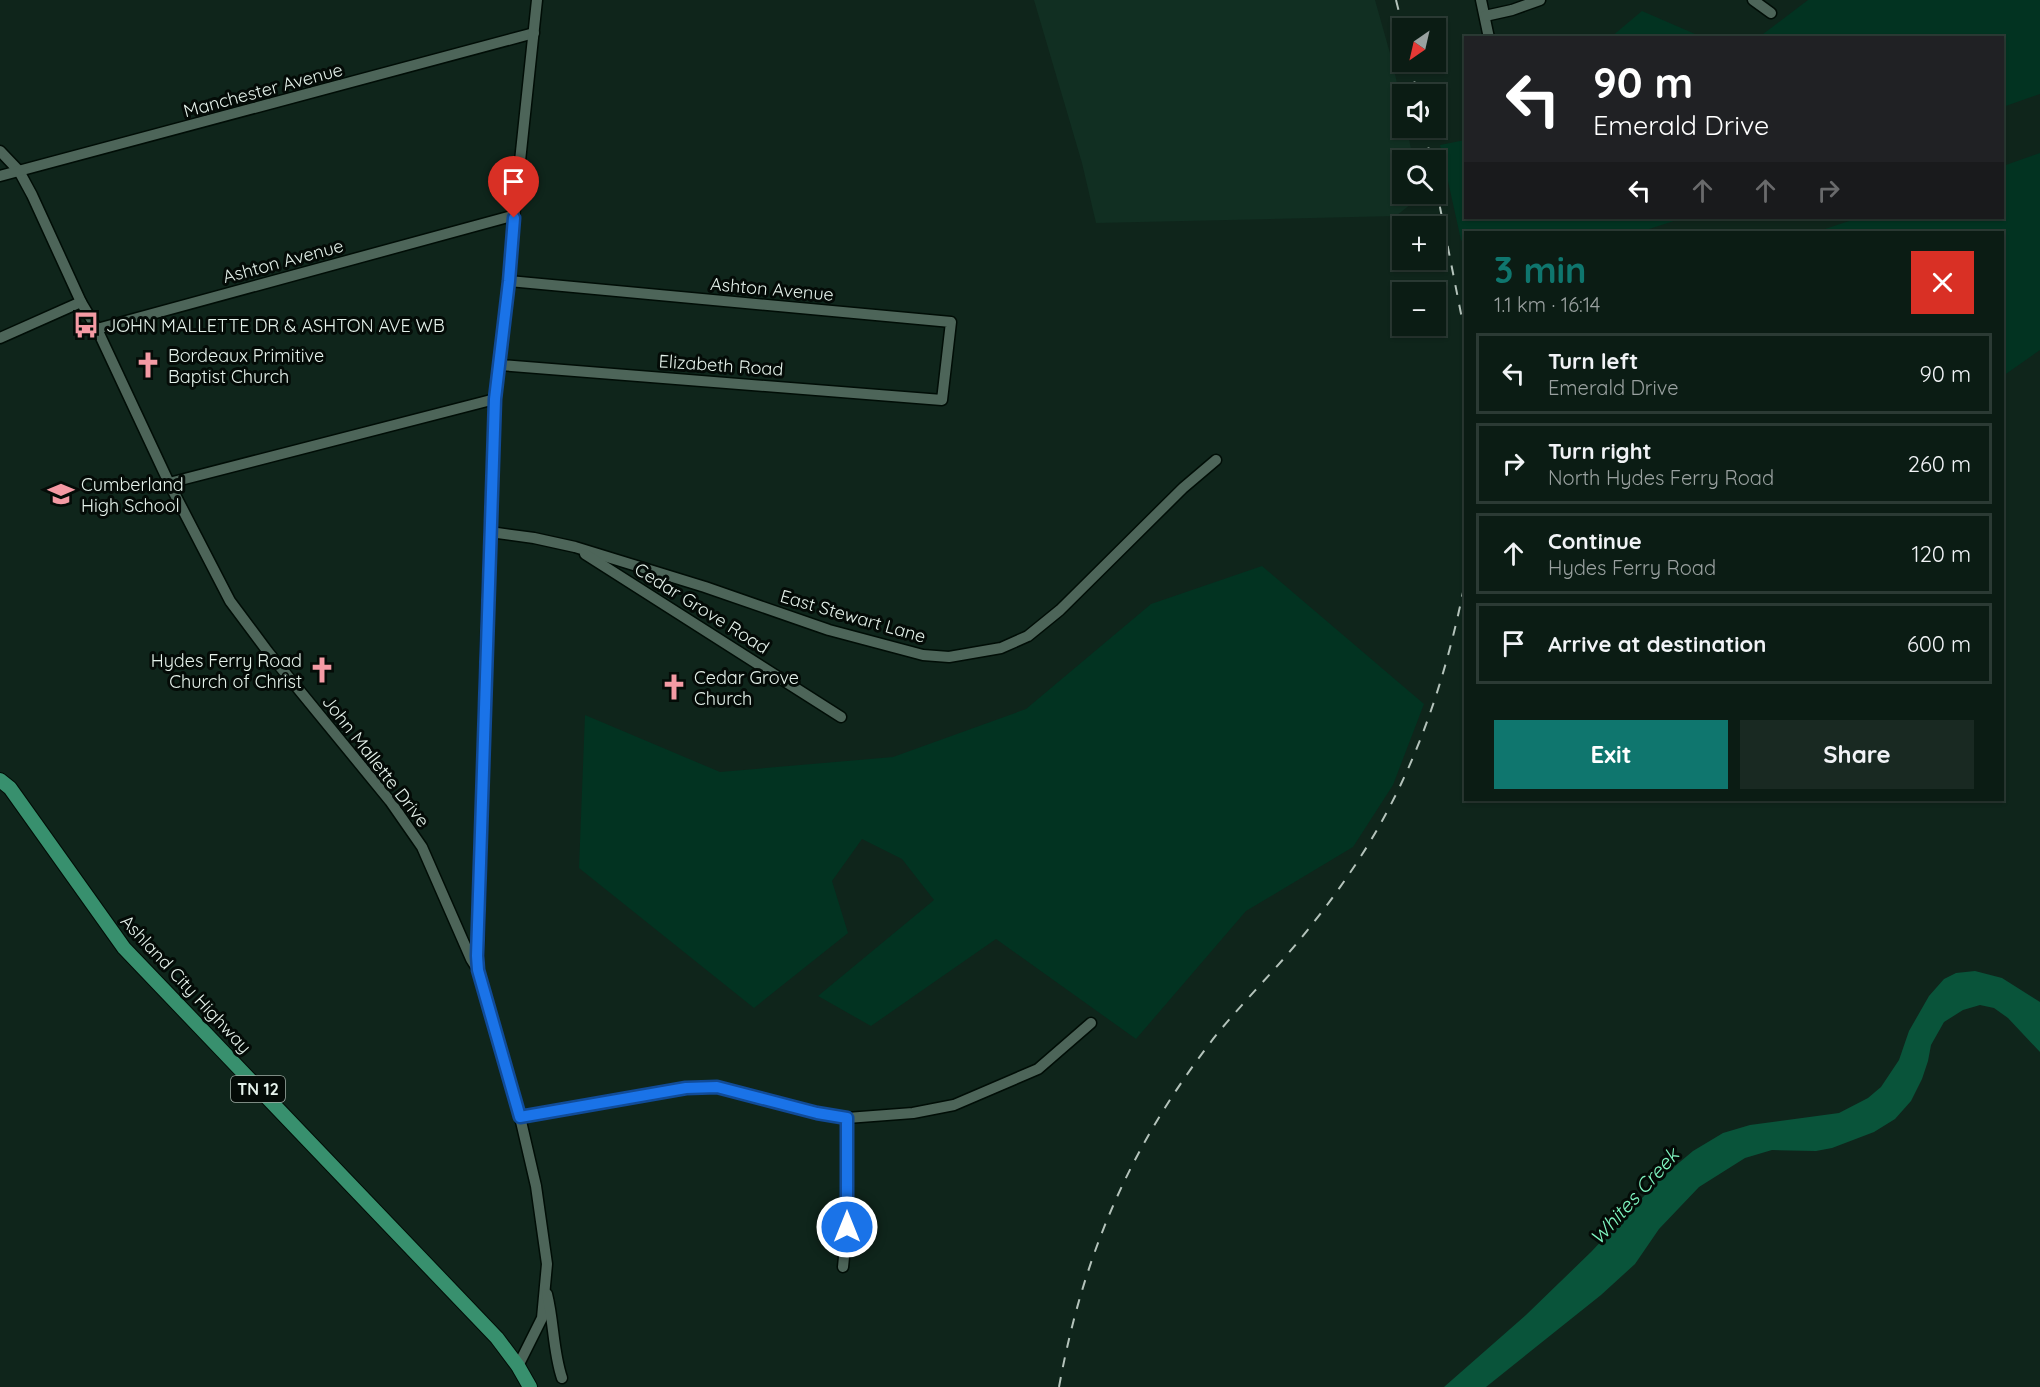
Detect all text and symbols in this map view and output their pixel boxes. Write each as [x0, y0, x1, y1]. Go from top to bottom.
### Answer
north arrow [1392, 18, 1446, 72]
map controls [1392, 18, 1446, 336]
text: 90 m [1593, 56, 1693, 109]
street label: Manchester Avenue [181, 58, 345, 122]
icon: left [1494, 60, 1572, 138]
button: sound [1392, 84, 1446, 138]
text: Emerald Drive [1593, 108, 1769, 142]
button: search [1392, 150, 1446, 204]
pin [488, 156, 539, 218]
icon: arrive [497, 165, 530, 198]
icon: left [1623, 174, 1656, 207]
icon: ahead [1686, 174, 1719, 207]
icon: ahead [1749, 174, 1782, 207]
icon: right [1812, 174, 1845, 207]
button: + [1392, 216, 1446, 270]
street label: Ashton Avenue [220, 234, 346, 288]
text: 3 min [1494, 247, 1587, 292]
button: close [1911, 251, 1974, 314]
street label: Ashton Avenue [709, 272, 835, 306]
button: − [1392, 282, 1446, 336]
text: 1.1 km · 16:14 [1494, 292, 1600, 317]
bus stop icon: JOHN MALLETTE DR & ASHTON AVE WB [71, 310, 101, 340]
place label: JOHN MALLETTE DR & ASHTON AVE WB [106, 314, 445, 337]
place label: Bordeaux Primitive Baptist Church [168, 344, 324, 388]
text: Turn left [1548, 347, 1638, 375]
street label: Elizabeth Road [658, 349, 784, 381]
church icon: Bordeaux Primitive Baptist Church [133, 350, 163, 380]
icon: left [1497, 357, 1530, 390]
text: 90 m [1920, 360, 1971, 388]
text: Emerald Drive [1548, 375, 1679, 400]
text: Turn right [1548, 437, 1652, 465]
icon: right [1497, 447, 1530, 480]
text: 260 m [1908, 450, 1971, 478]
text: North Hydes Ferry Road [1548, 465, 1774, 490]
place label: Cumberland High School [81, 473, 184, 517]
school or university icon: Cumberland High School [46, 479, 76, 509]
text: Continue [1548, 527, 1642, 555]
icon: ahead [1497, 537, 1530, 570]
text: 120 m [1912, 540, 1971, 568]
text: Hydes Ferry Road [1548, 555, 1716, 580]
street label: Cedar Grove Road [630, 557, 774, 659]
street label: East Stewart Lane [778, 584, 928, 648]
icon: arrive [1497, 627, 1530, 660]
text: Arrive at destination [1548, 630, 1766, 658]
text: 600 m [1907, 630, 1971, 658]
place label: Hydes Ferry Road Church of Christ [151, 649, 302, 693]
church icon: Hydes Ferry Road Church of Christ [307, 655, 337, 685]
place label: Cedar Grove Church [694, 666, 799, 710]
church icon: Cedar Grove Church [659, 672, 689, 702]
street label: John Mallette Drive [317, 690, 435, 832]
button: Exit [1494, 720, 1728, 789]
button: Share [1740, 720, 1974, 789]
street label: Ashland City Highway [116, 910, 256, 1058]
road number: TN 12 [231, 1076, 285, 1102]
water label: Whites Creek [1584, 1141, 1685, 1249]
position arrow [815, 1195, 879, 1259]

